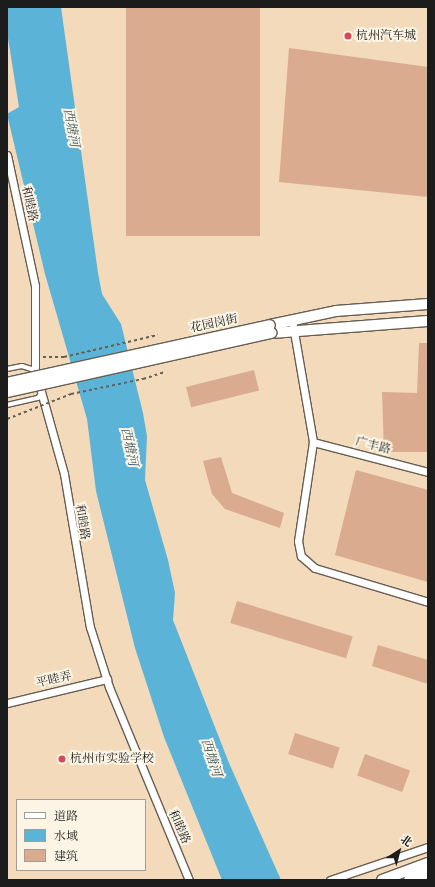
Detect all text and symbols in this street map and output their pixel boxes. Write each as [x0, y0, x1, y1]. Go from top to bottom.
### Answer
place label: 杭州汽车城 [356, 29, 416, 43]
marker: 杭州汽车城 [343, 31, 353, 41]
water label: 西塘河 [59, 107, 81, 149]
street label: 和睦路 [18, 185, 40, 223]
street label: 花园岗街 [189, 312, 239, 336]
water label: 西塘河 [116, 426, 140, 468]
street label: 广丰路 [354, 435, 392, 457]
street label: 和睦路 [72, 503, 92, 541]
street label: 平睦弄 [35, 669, 73, 691]
water label: 西塘河 [197, 737, 223, 779]
place label: 杭州市实验学校 [70, 752, 154, 766]
marker: 杭州市实验学校 [57, 754, 67, 764]
legend [16, 799, 146, 871]
street label: 和睦路 [165, 808, 193, 846]
text: 道路 [54, 809, 78, 824]
text: 水域 [54, 829, 78, 844]
north arrow [379, 831, 419, 871]
text: 北 [397, 832, 415, 850]
text: 建筑 [54, 849, 78, 864]

